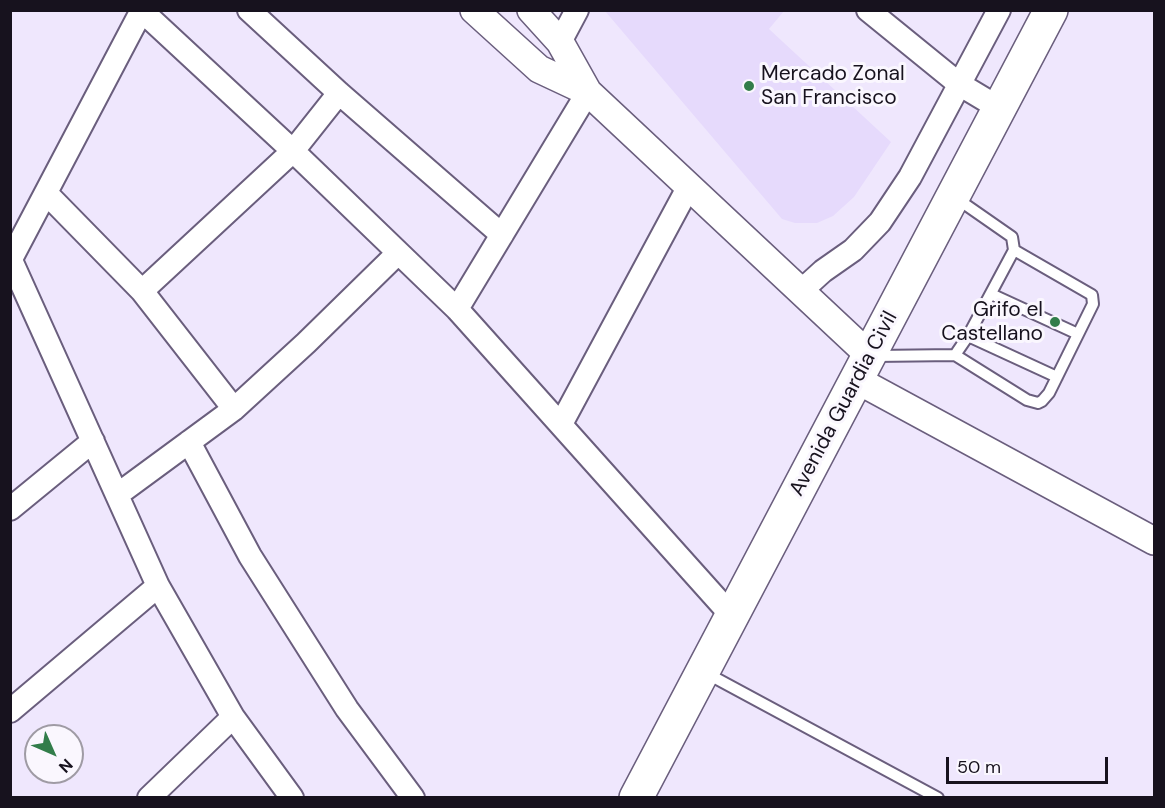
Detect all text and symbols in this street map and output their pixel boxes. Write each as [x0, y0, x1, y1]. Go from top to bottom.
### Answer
place label: Mercado Zonal San Francisco [761, 61, 905, 111]
marker: Mercado Zonal San Francisco [742, 79, 756, 93]
place label: Grifo el Castellano [941, 297, 1043, 347]
street label: Avenida Guardia Civil [785, 307, 903, 501]
marker: Grifo el Castellano [1048, 315, 1062, 329]
north arrow [24, 724, 84, 784]
scale bar [949, 745, 1111, 783]
text: N [54, 754, 77, 777]
text: 50 m [957, 755, 1001, 779]

